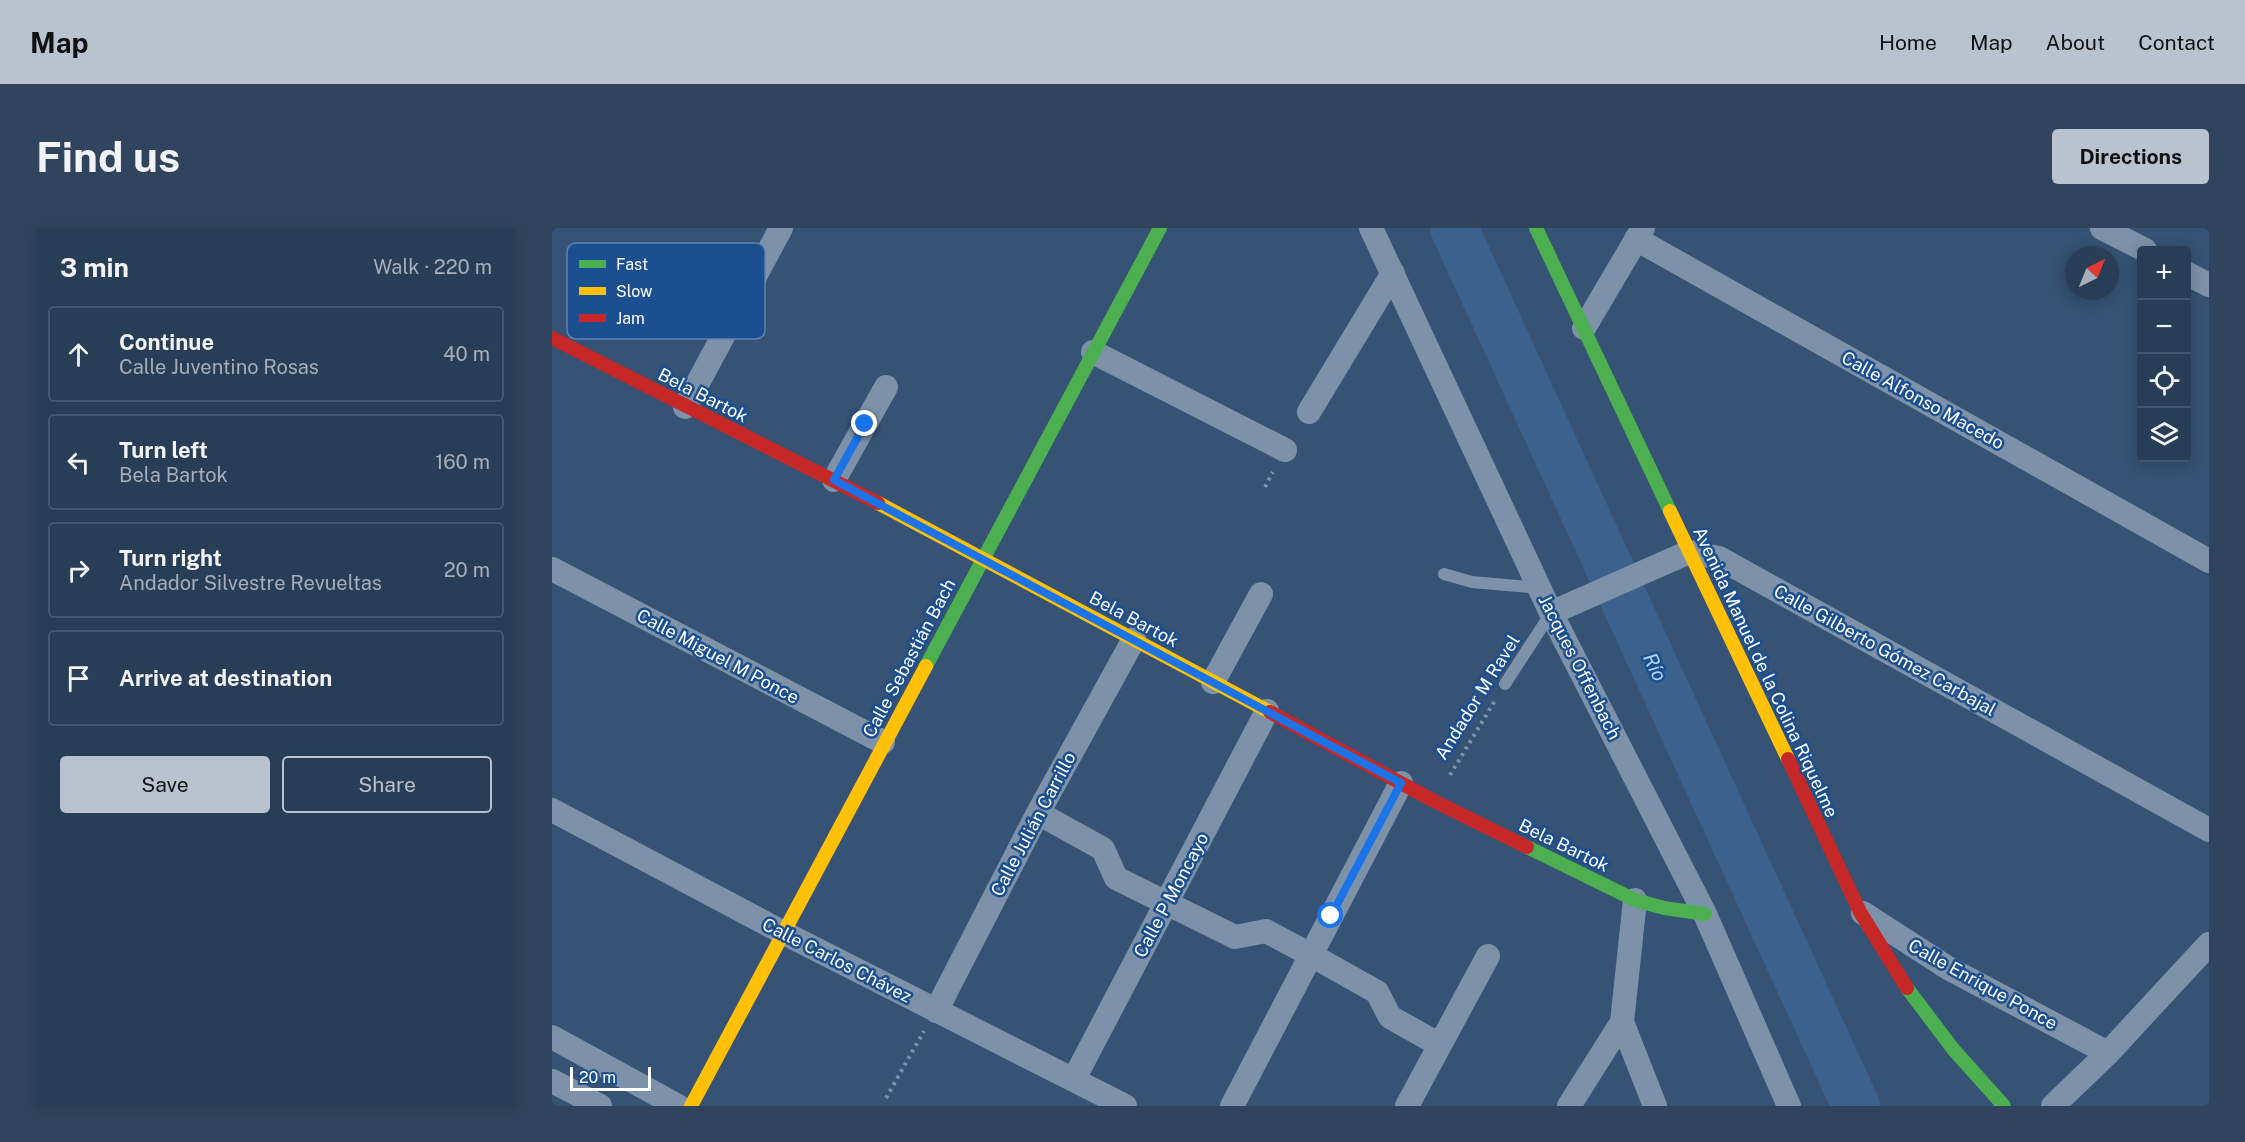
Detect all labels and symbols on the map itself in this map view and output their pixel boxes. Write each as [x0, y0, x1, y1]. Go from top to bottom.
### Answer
legend [567, 243, 765, 339]
north arrow [2065, 246, 2119, 300]
text: Fast [616, 255, 648, 274]
text: Slow [616, 282, 653, 301]
text: Jam [616, 309, 645, 328]
street label: Calle Alfonso Macedo [1838, 347, 2008, 453]
street label: Bela Bartok [655, 363, 751, 427]
route end [851, 410, 877, 436]
street label: Avenida Manuel de la Colina Riquelme [1689, 523, 1843, 821]
street label: Calle Sebastián Bach [858, 575, 960, 741]
street label: Calle Gilberto Gómez Carbajal [1770, 580, 2000, 720]
street label: Bela Bartok [1086, 587, 1182, 651]
street label: Jacques Offenbach [1534, 591, 1626, 743]
street label: Calle Miguel M Ponce [633, 604, 803, 708]
street label: Andador M Ravel [1430, 631, 1524, 763]
water label: Río [1638, 649, 1672, 685]
street label: Calle Julián Carrillo [986, 748, 1080, 900]
street label: Bela Bartok [1515, 814, 1613, 876]
street label: Calle P Moncayo [1129, 829, 1213, 961]
route start [1317, 902, 1343, 928]
street label: Calle Carlos Chávez [759, 913, 915, 1007]
street label: Calle Enrique Ponce [1905, 934, 2061, 1034]
scale bar [570, 1064, 651, 1092]

